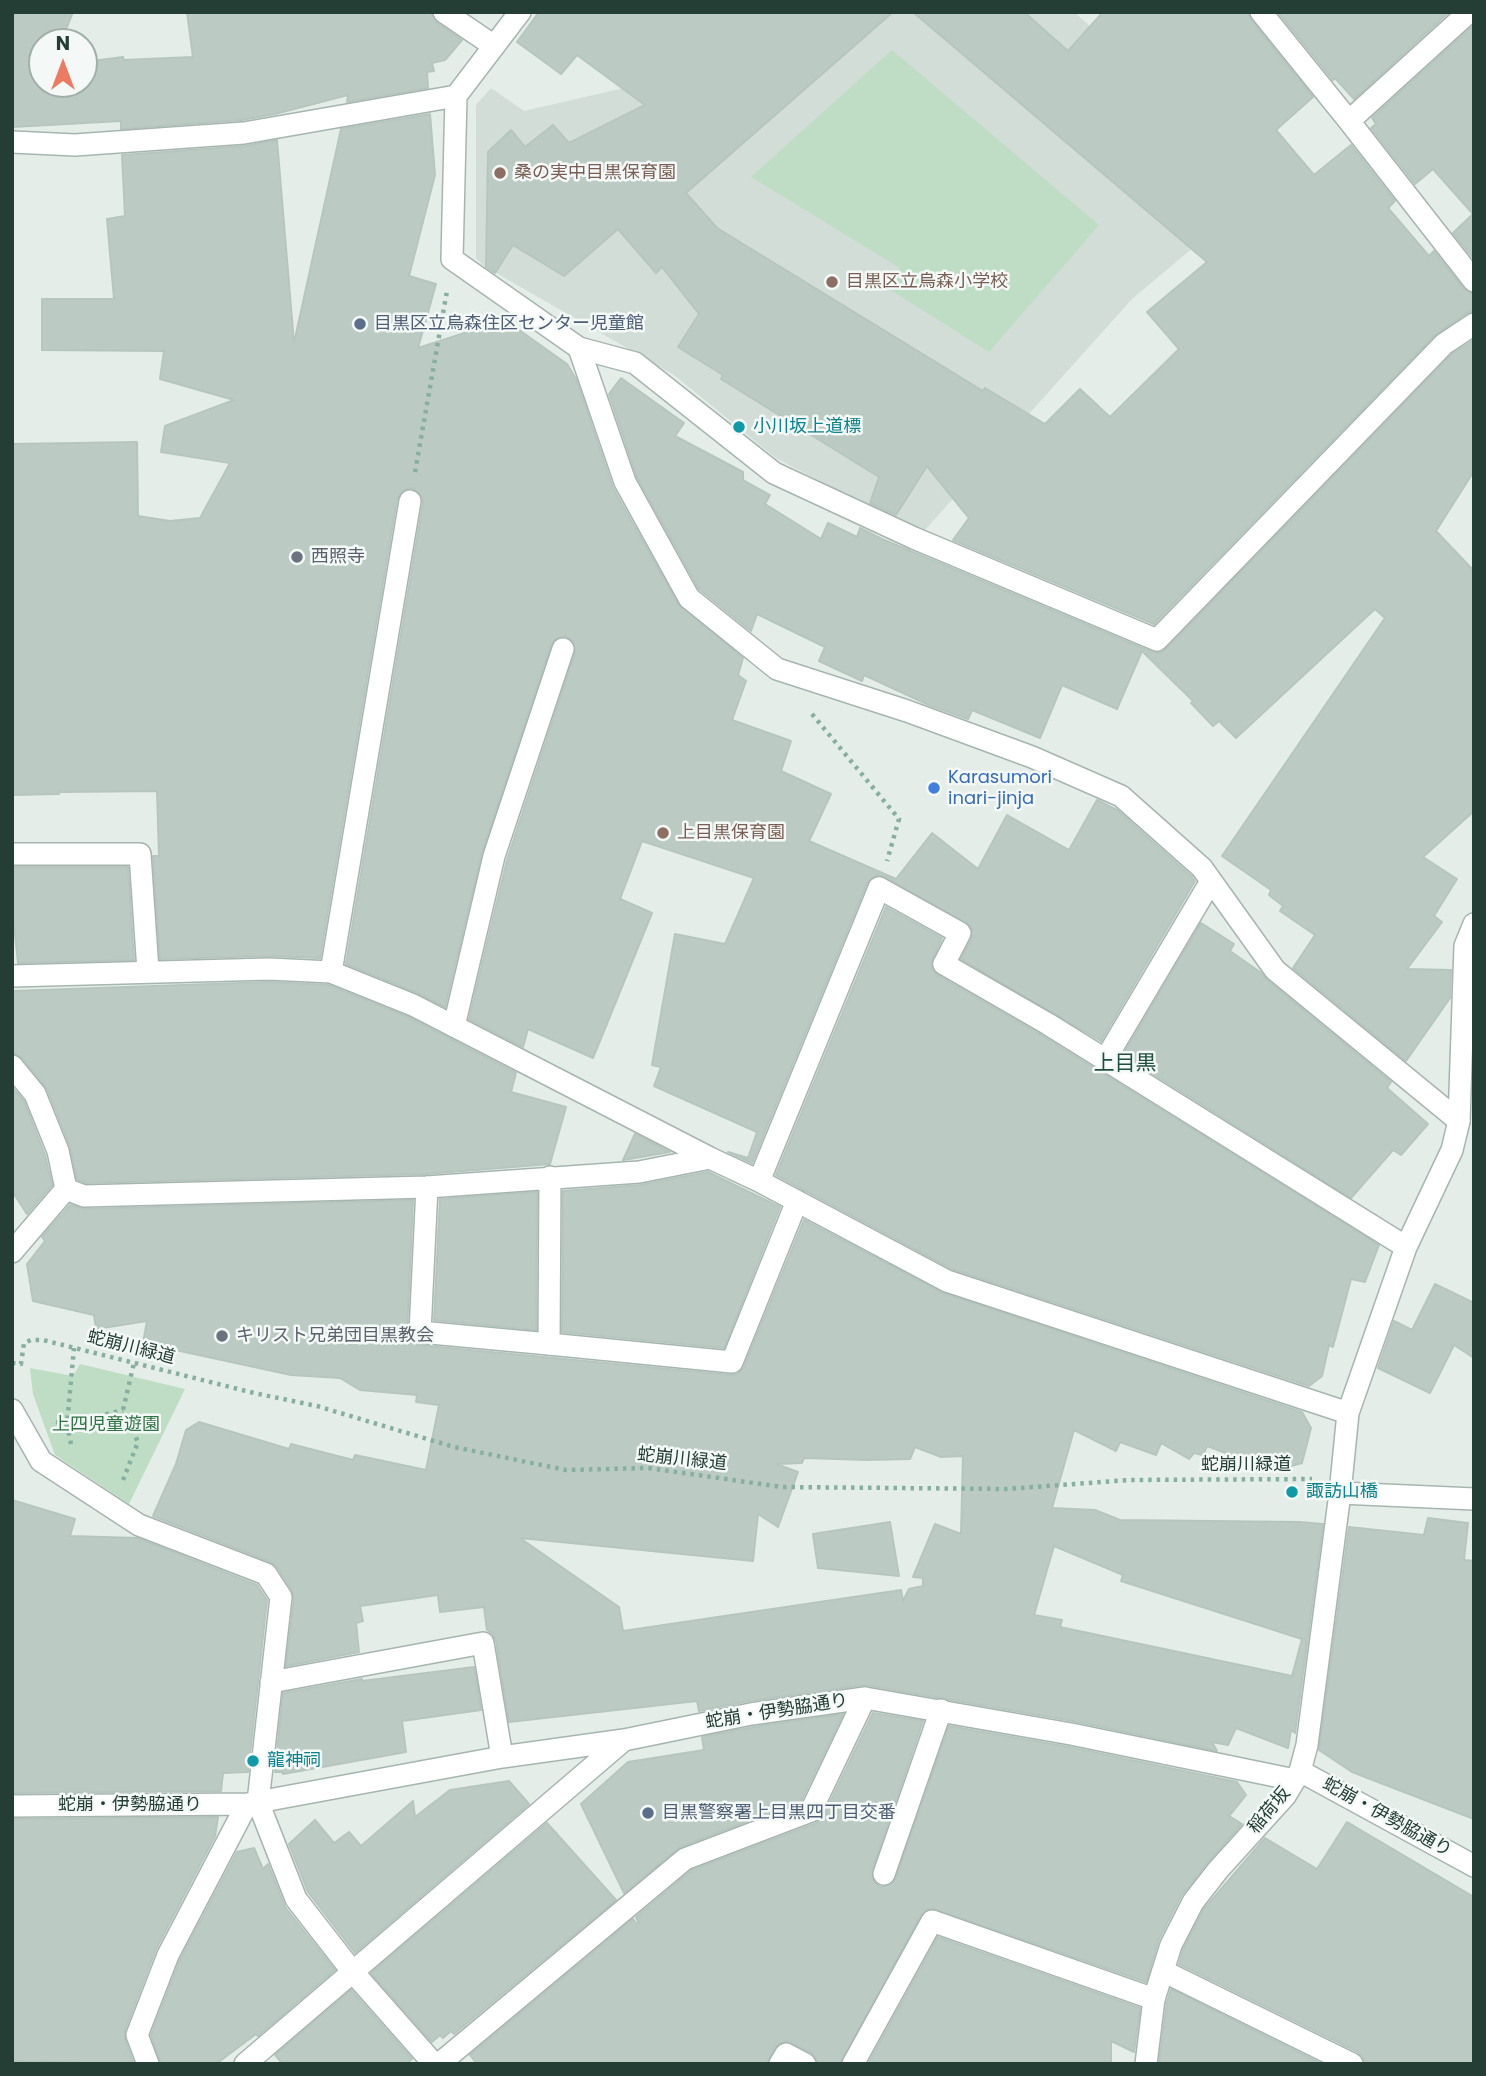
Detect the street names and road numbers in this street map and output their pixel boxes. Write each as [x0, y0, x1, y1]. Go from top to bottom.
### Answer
street label: 蛇崩川緑道 [85, 1327, 177, 1369]
street label: 蛇崩川緑道 [636, 1445, 728, 1475]
street label: 蛇崩川緑道 [1201, 1454, 1291, 1476]
street label: 蛇崩・伊勢脇通り [704, 1690, 850, 1734]
street label: 蛇崩・伊勢脇通り [1319, 1774, 1455, 1862]
street label: 稲荷坂 [1244, 1783, 1296, 1839]
street label: 蛇崩・伊勢脇通り [58, 1794, 202, 1816]

